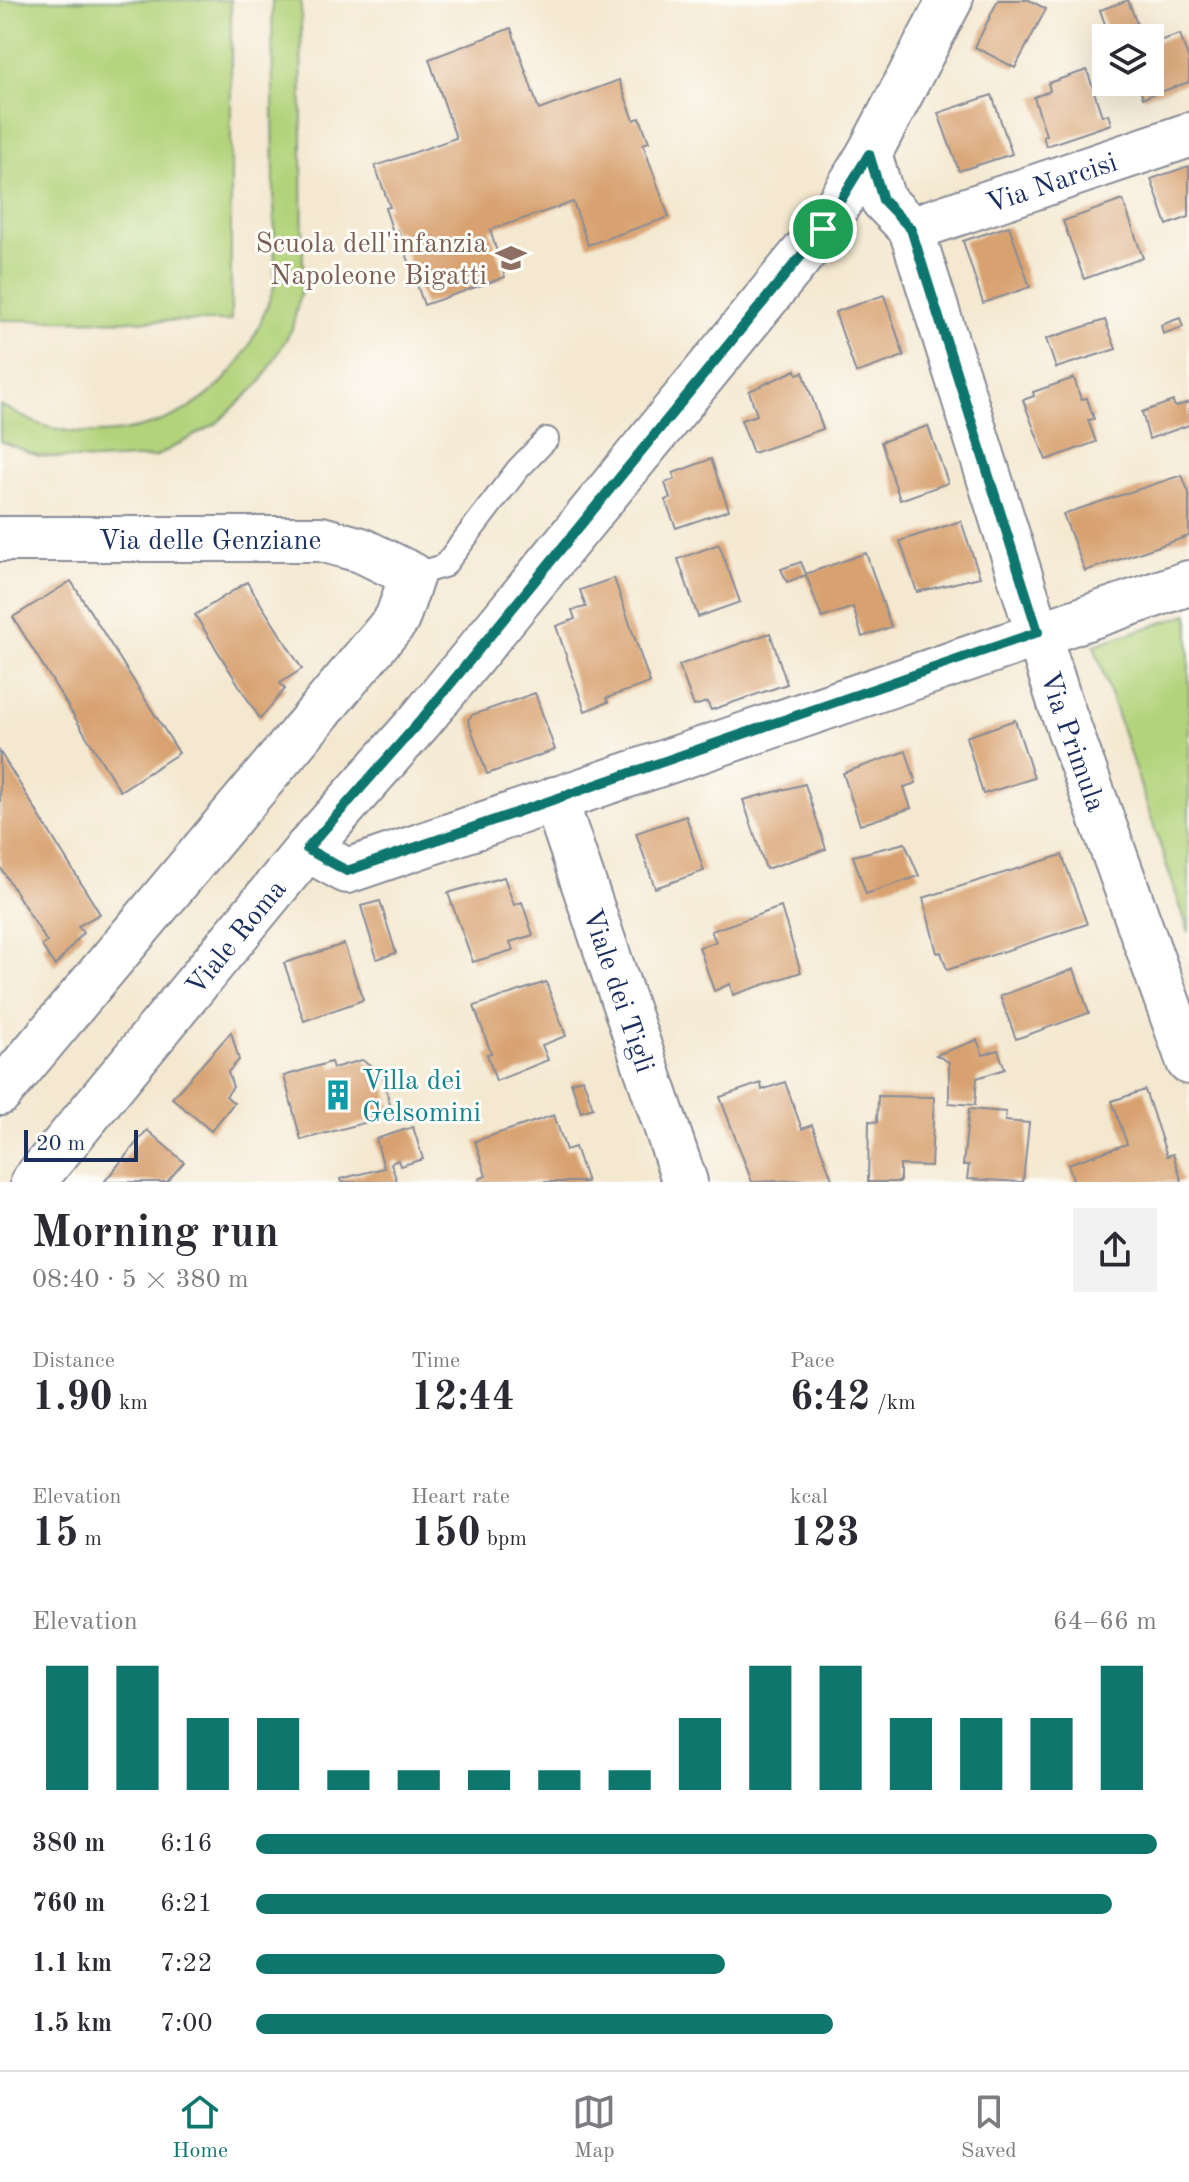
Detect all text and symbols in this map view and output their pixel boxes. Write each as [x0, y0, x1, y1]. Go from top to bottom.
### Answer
map controls [1092, 24, 1164, 96]
button: layers [1092, 24, 1164, 96]
street label: Via Narcisi [983, 149, 1121, 219]
pin [789, 195, 857, 263]
icon: arrive [801, 207, 845, 251]
place label: Scuola dell'infanzia Napoleone Bigatti [255, 231, 487, 291]
school or university icon: Scuola dell'infanzia Napoleone Bigatti [494, 241, 528, 275]
street label: Via delle Genziane [99, 528, 321, 556]
street label: Via Primula [1034, 669, 1109, 816]
street label: Viale Roma [182, 875, 293, 1001]
street label: Viale dei Tigli [576, 906, 658, 1077]
place label: Villa dei Gelsomini [362, 1068, 481, 1128]
building icon: Villa dei Gelsomini [321, 1078, 355, 1112]
scale bar [24, 1126, 138, 1162]
text: 20 m [36, 1133, 85, 1155]
button: share [1073, 1208, 1157, 1292]
text: Morning run [32, 1212, 279, 1256]
text: 08:40 · 5 × 380 m [32, 1267, 249, 1293]
text: Distance [32, 1350, 115, 1372]
text: Time [411, 1350, 460, 1372]
text: Pace [790, 1350, 835, 1372]
text: 1.90 [32, 1379, 113, 1419]
text: 12:44 [411, 1379, 515, 1419]
text: 6:42 [790, 1379, 871, 1419]
text: km [113, 1392, 148, 1414]
text: /km [871, 1392, 916, 1414]
text: Elevation [32, 1486, 122, 1508]
text: Heart rate [411, 1486, 510, 1508]
text: kcal [790, 1486, 828, 1508]
text: 15 [32, 1515, 78, 1555]
text: 150 [411, 1515, 481, 1555]
text: 123 [790, 1515, 860, 1555]
text: m [78, 1528, 102, 1550]
text: bpm [481, 1528, 527, 1550]
text: Elevation [32, 1609, 138, 1635]
text: 64–66 m [1053, 1609, 1157, 1635]
text: 380 m [32, 1831, 105, 1857]
text: 6:16 [160, 1831, 213, 1857]
text: 760 m [32, 1891, 105, 1917]
text: 6:21 [160, 1891, 213, 1917]
text: 1.1 km [32, 1951, 112, 1977]
text: 7:22 [160, 1951, 213, 1977]
text: 1.5 km [32, 2011, 112, 2037]
text: 7:00 [160, 2011, 213, 2037]
tab: Home [172, 2090, 228, 2165]
tab: Map [572, 2090, 616, 2165]
tab: Saved [961, 2090, 1017, 2165]

